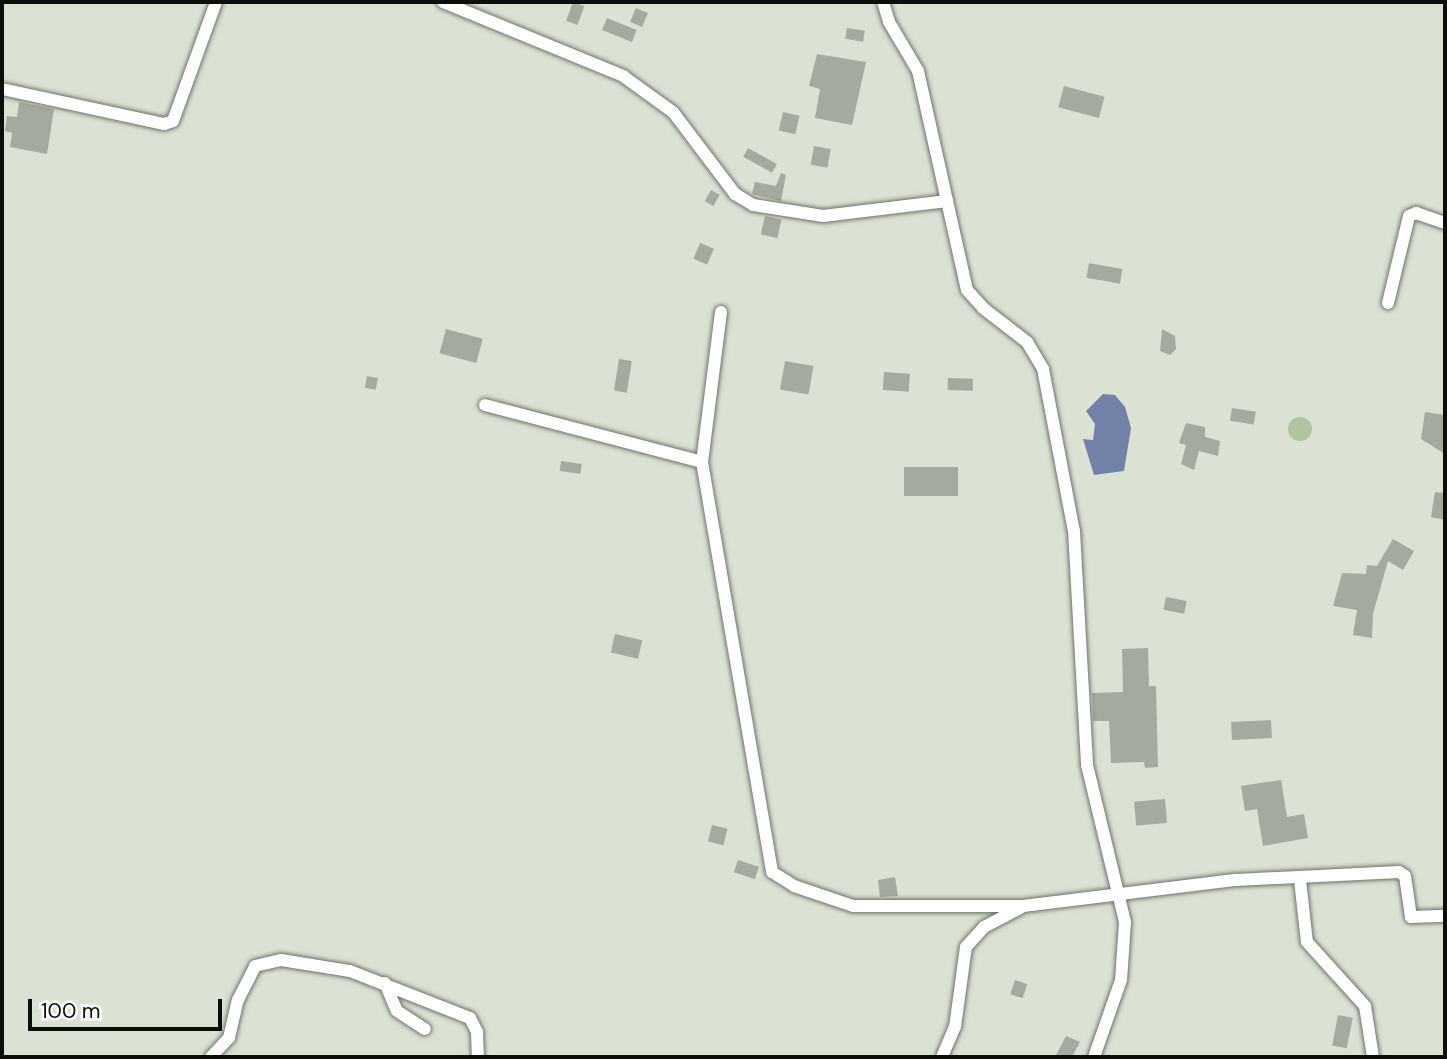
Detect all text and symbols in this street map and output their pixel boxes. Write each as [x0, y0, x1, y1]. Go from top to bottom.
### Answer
scale bar [32, 986, 226, 1030]
text: 100 m [41, 997, 101, 1025]

